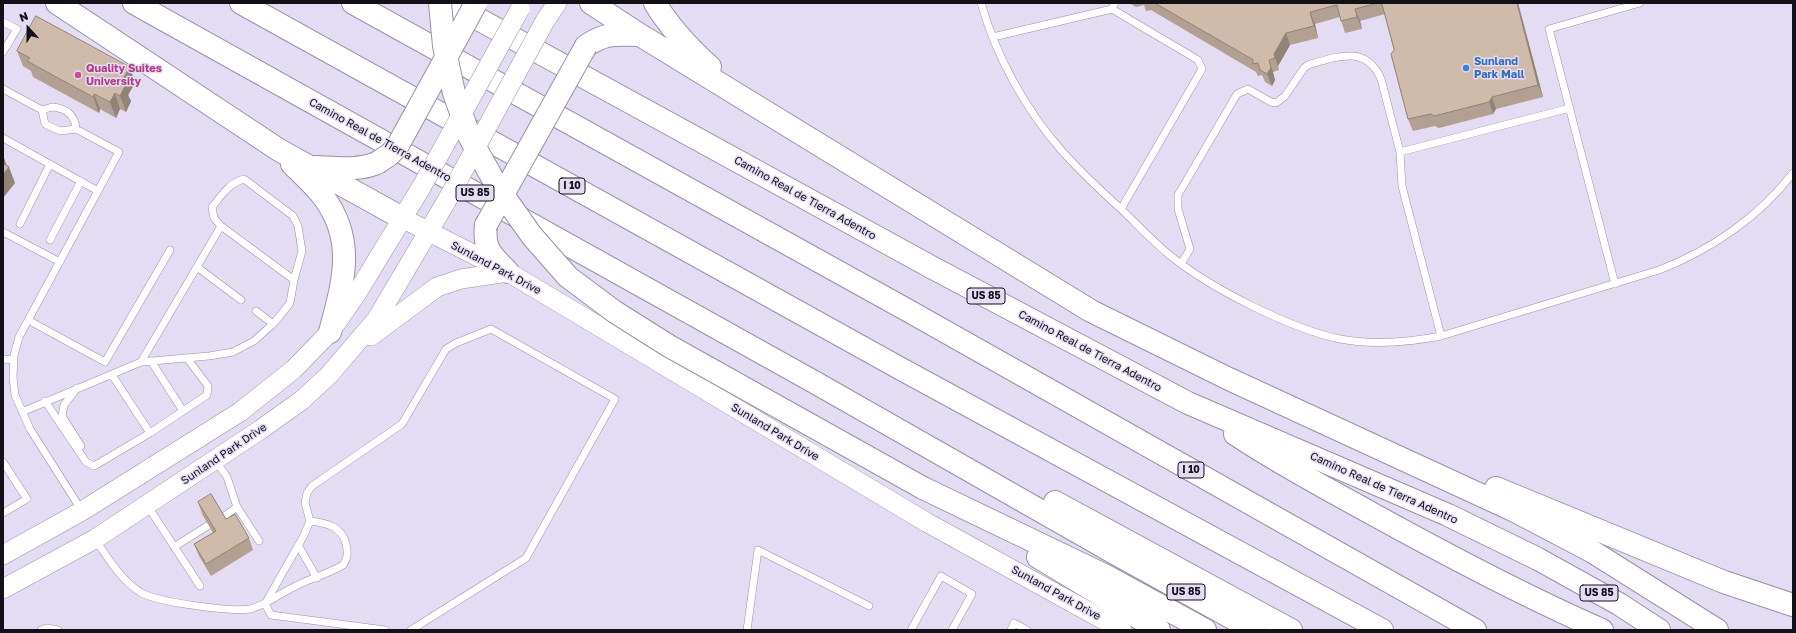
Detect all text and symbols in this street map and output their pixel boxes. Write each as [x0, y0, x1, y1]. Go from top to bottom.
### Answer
north arrow [8, 8, 48, 48]
text: N [17, 9, 30, 24]
place label: Sunland Park Mall [1474, 55, 1525, 81]
place label: Quality Suites University [86, 62, 162, 88]
marker: Sunland Park Mall [1461, 63, 1471, 73]
marker: Quality Suites University [73, 70, 83, 80]
street label: Camino Real de Tierra Adentro [307, 95, 453, 185]
street label: Camino Real de Tierra Adentro [732, 153, 878, 243]
road number: I 10 [559, 178, 585, 194]
road number: US 85 [456, 185, 494, 201]
street label: Sunland Park Drive [449, 239, 543, 297]
road number: US 85 [967, 288, 1005, 304]
street label: Camino Real de Tierra Adentro [1016, 308, 1164, 394]
street label: Sunland Park Drive [729, 401, 821, 463]
street label: Sunland Park Drive [179, 420, 269, 488]
street label: Camino Real de Tierra Adentro [1308, 449, 1460, 527]
road number: I 10 [1178, 462, 1204, 478]
street label: Sunland Park Drive [1009, 563, 1103, 623]
road number: US 85 [1167, 584, 1205, 600]
road number: US 85 [1580, 585, 1618, 601]

